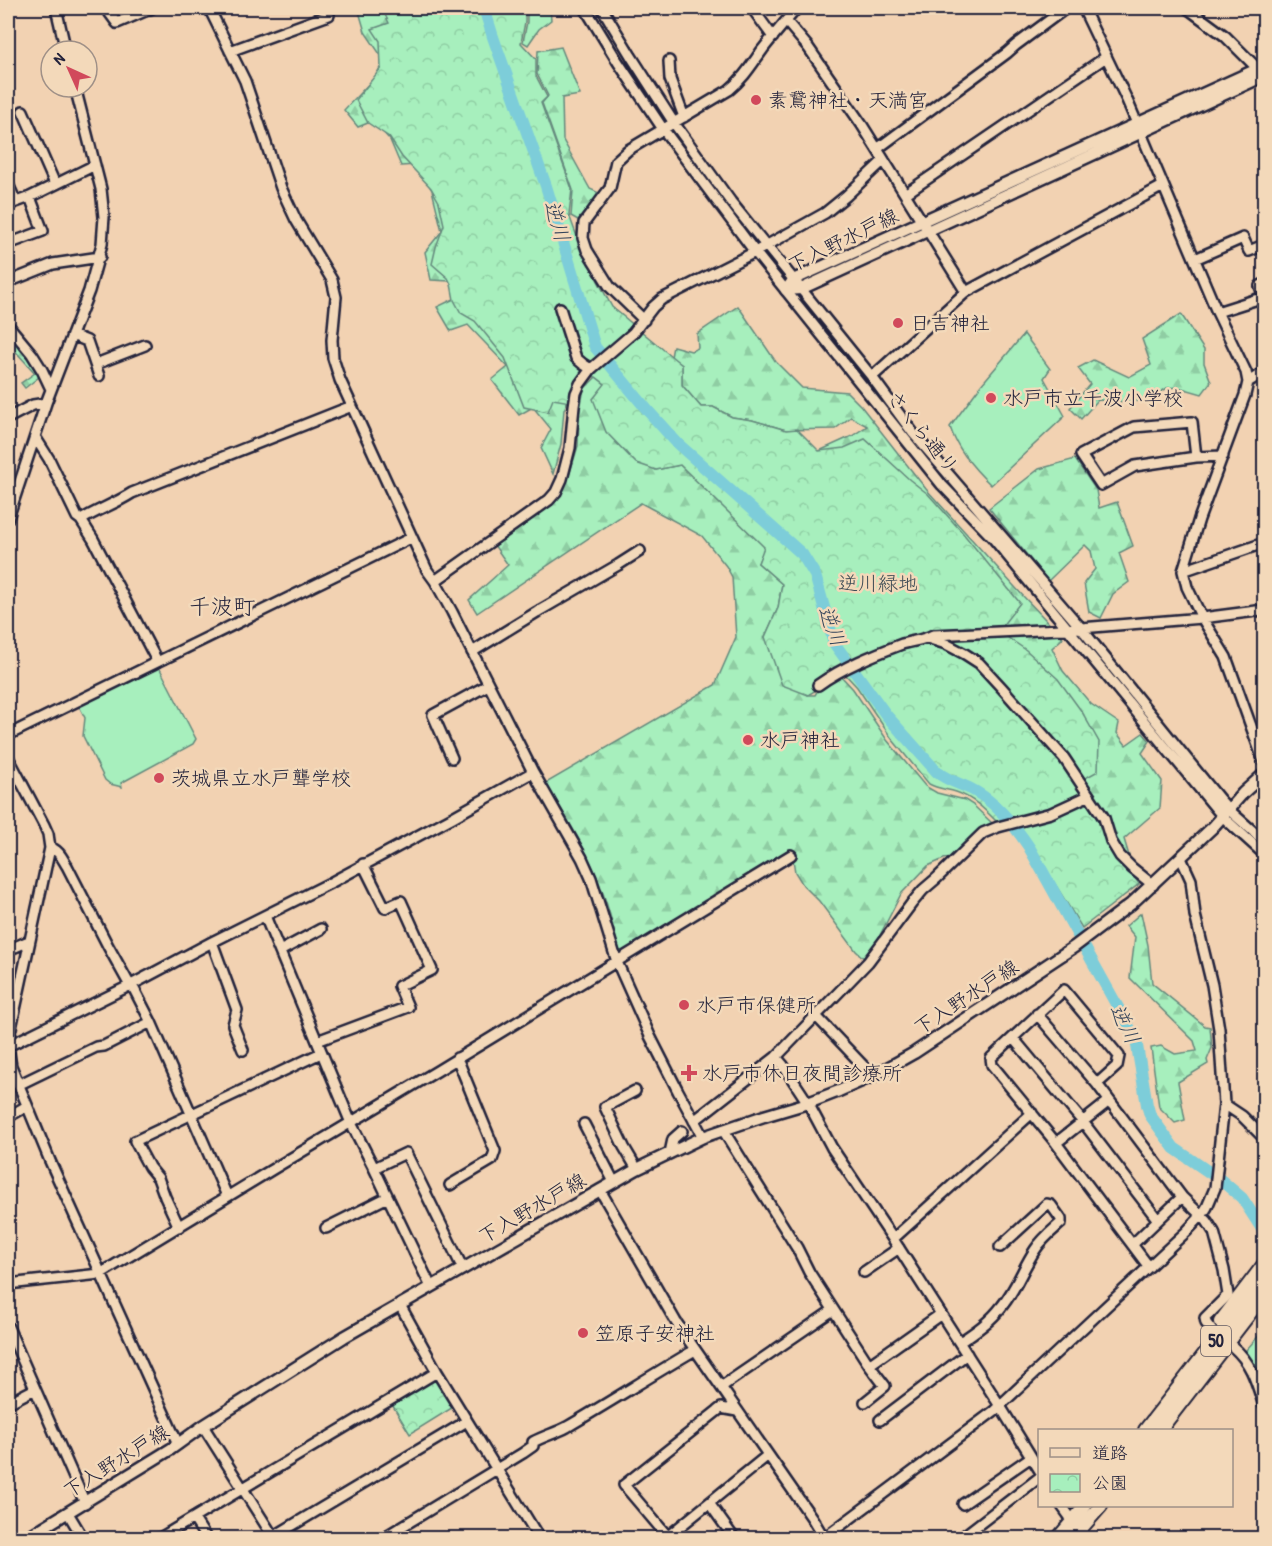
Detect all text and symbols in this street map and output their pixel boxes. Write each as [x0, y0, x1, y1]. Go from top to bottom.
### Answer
north arrow [39, 39, 99, 99]
text: N [48, 47, 70, 69]
place label: 素鵞神社・天満宮 [768, 86, 928, 113]
marker: 素鵞神社・天満宮 [749, 93, 763, 107]
water label: 逆川 [537, 197, 577, 245]
street label: 下入野水戸線 [783, 201, 903, 278]
place label: 日吉神社 [910, 309, 990, 336]
marker: 日吉神社 [891, 316, 905, 330]
street label: さくら通り [881, 384, 965, 479]
place label: 水戸市立千波小学校 [1003, 384, 1183, 411]
marker: 水戸市立千波小学校 [984, 391, 998, 405]
park label: 逆川緑地 [838, 569, 918, 596]
district label: 千波町 [189, 591, 255, 621]
water label: 逆川 [811, 601, 854, 651]
place label: 水戸神社 [760, 726, 840, 753]
marker: 水戸神社 [741, 733, 755, 747]
place label: 茨城県立水戸聾学校 [171, 764, 351, 791]
marker: 茨城県立水戸聾学校 [152, 771, 166, 785]
street label: 下入野水戸線 [908, 953, 1023, 1041]
place label: 水戸市保健所 [696, 991, 816, 1018]
marker: 水戸市保健所 [677, 998, 691, 1012]
water label: 逆川 [1103, 999, 1148, 1049]
place label: 水戸市休日夜間診療所 [702, 1059, 902, 1086]
marker: 水戸市休日夜間診療所 [680, 1064, 698, 1082]
street label: 下入野水戸線 [473, 1166, 590, 1249]
place label: 笠原子安神社 [595, 1319, 715, 1346]
marker: 笠原子安神社 [576, 1326, 590, 1340]
road number: 50 [1201, 1326, 1231, 1356]
street label: 下入野水戸線 [58, 1417, 174, 1504]
legend [1038, 1429, 1233, 1507]
text: 道路 [1092, 1440, 1128, 1465]
text: 公園 [1092, 1470, 1128, 1495]

